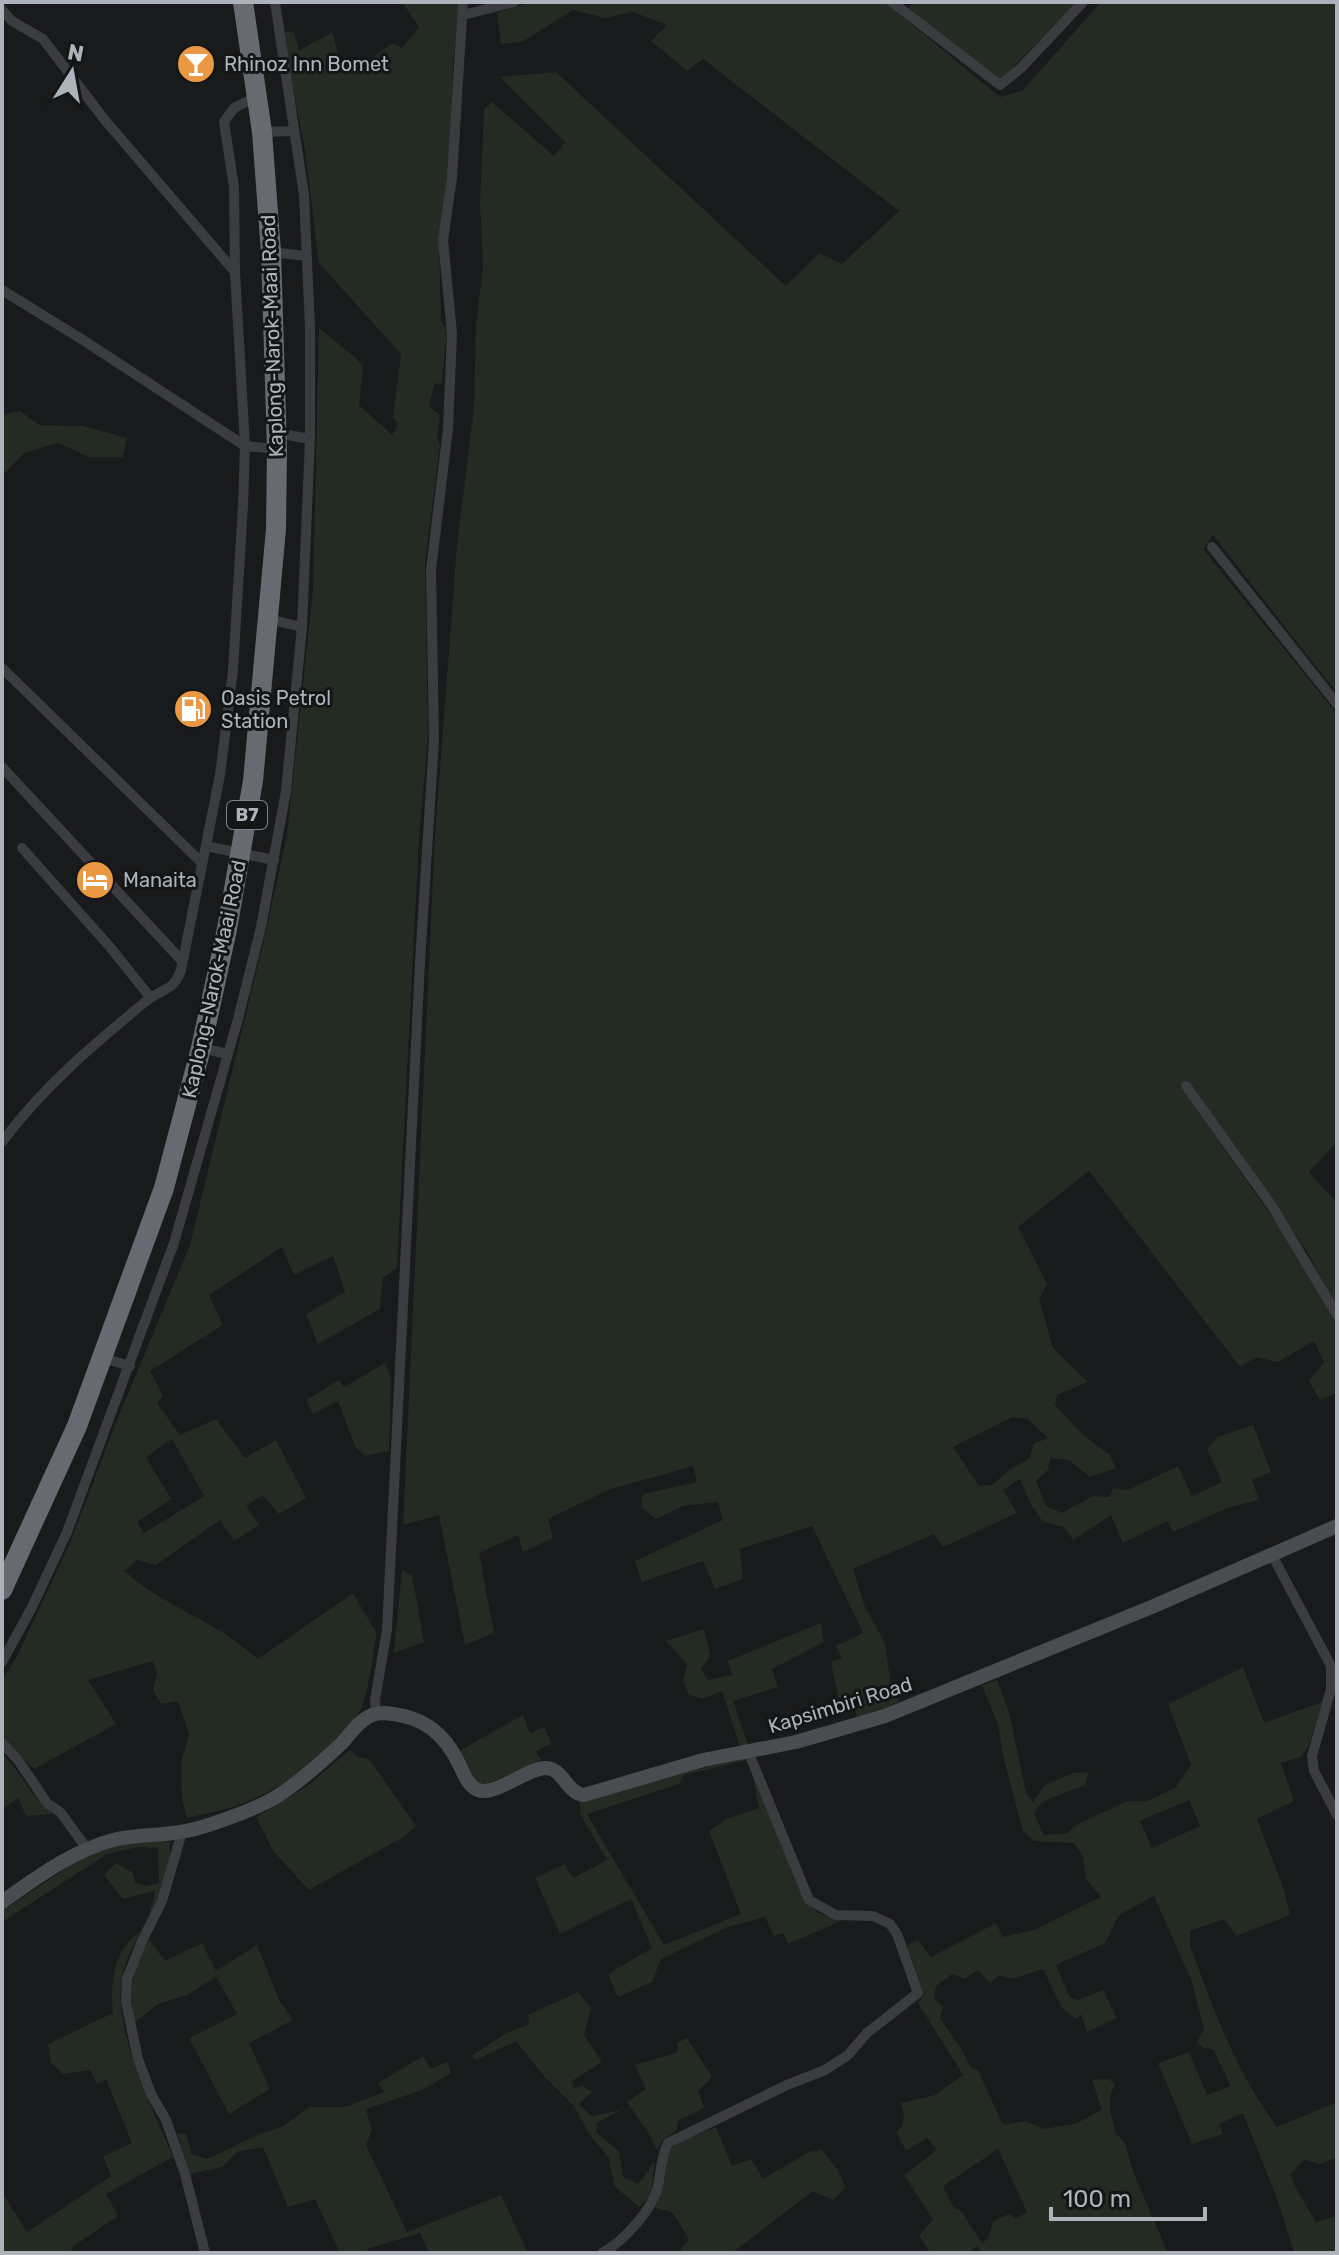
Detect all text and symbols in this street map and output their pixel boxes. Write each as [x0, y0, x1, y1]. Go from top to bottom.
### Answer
north arrow [32, 32, 112, 112]
text: N [65, 38, 86, 68]
bar icon: Rhinoz Inn Bomet [175, 43, 217, 85]
place label: Rhinoz Inn Bomet [224, 52, 389, 76]
street label: Kaplong-Narok-Maai Road [256, 214, 288, 458]
place label: Oasis Petrol Station [221, 686, 331, 733]
fuel station icon: Oasis Petrol Station [172, 688, 214, 730]
road number: B7 [227, 801, 267, 829]
street label: Kaplong-Narok-Maai Road [177, 858, 251, 1100]
hotel icon: Manaita [74, 859, 116, 901]
place label: Manaita [123, 868, 197, 892]
street label: Kapsimbiri Road [765, 1672, 915, 1738]
scale bar [1051, 2171, 1205, 2221]
text: 100 m [1063, 2185, 1131, 2213]

